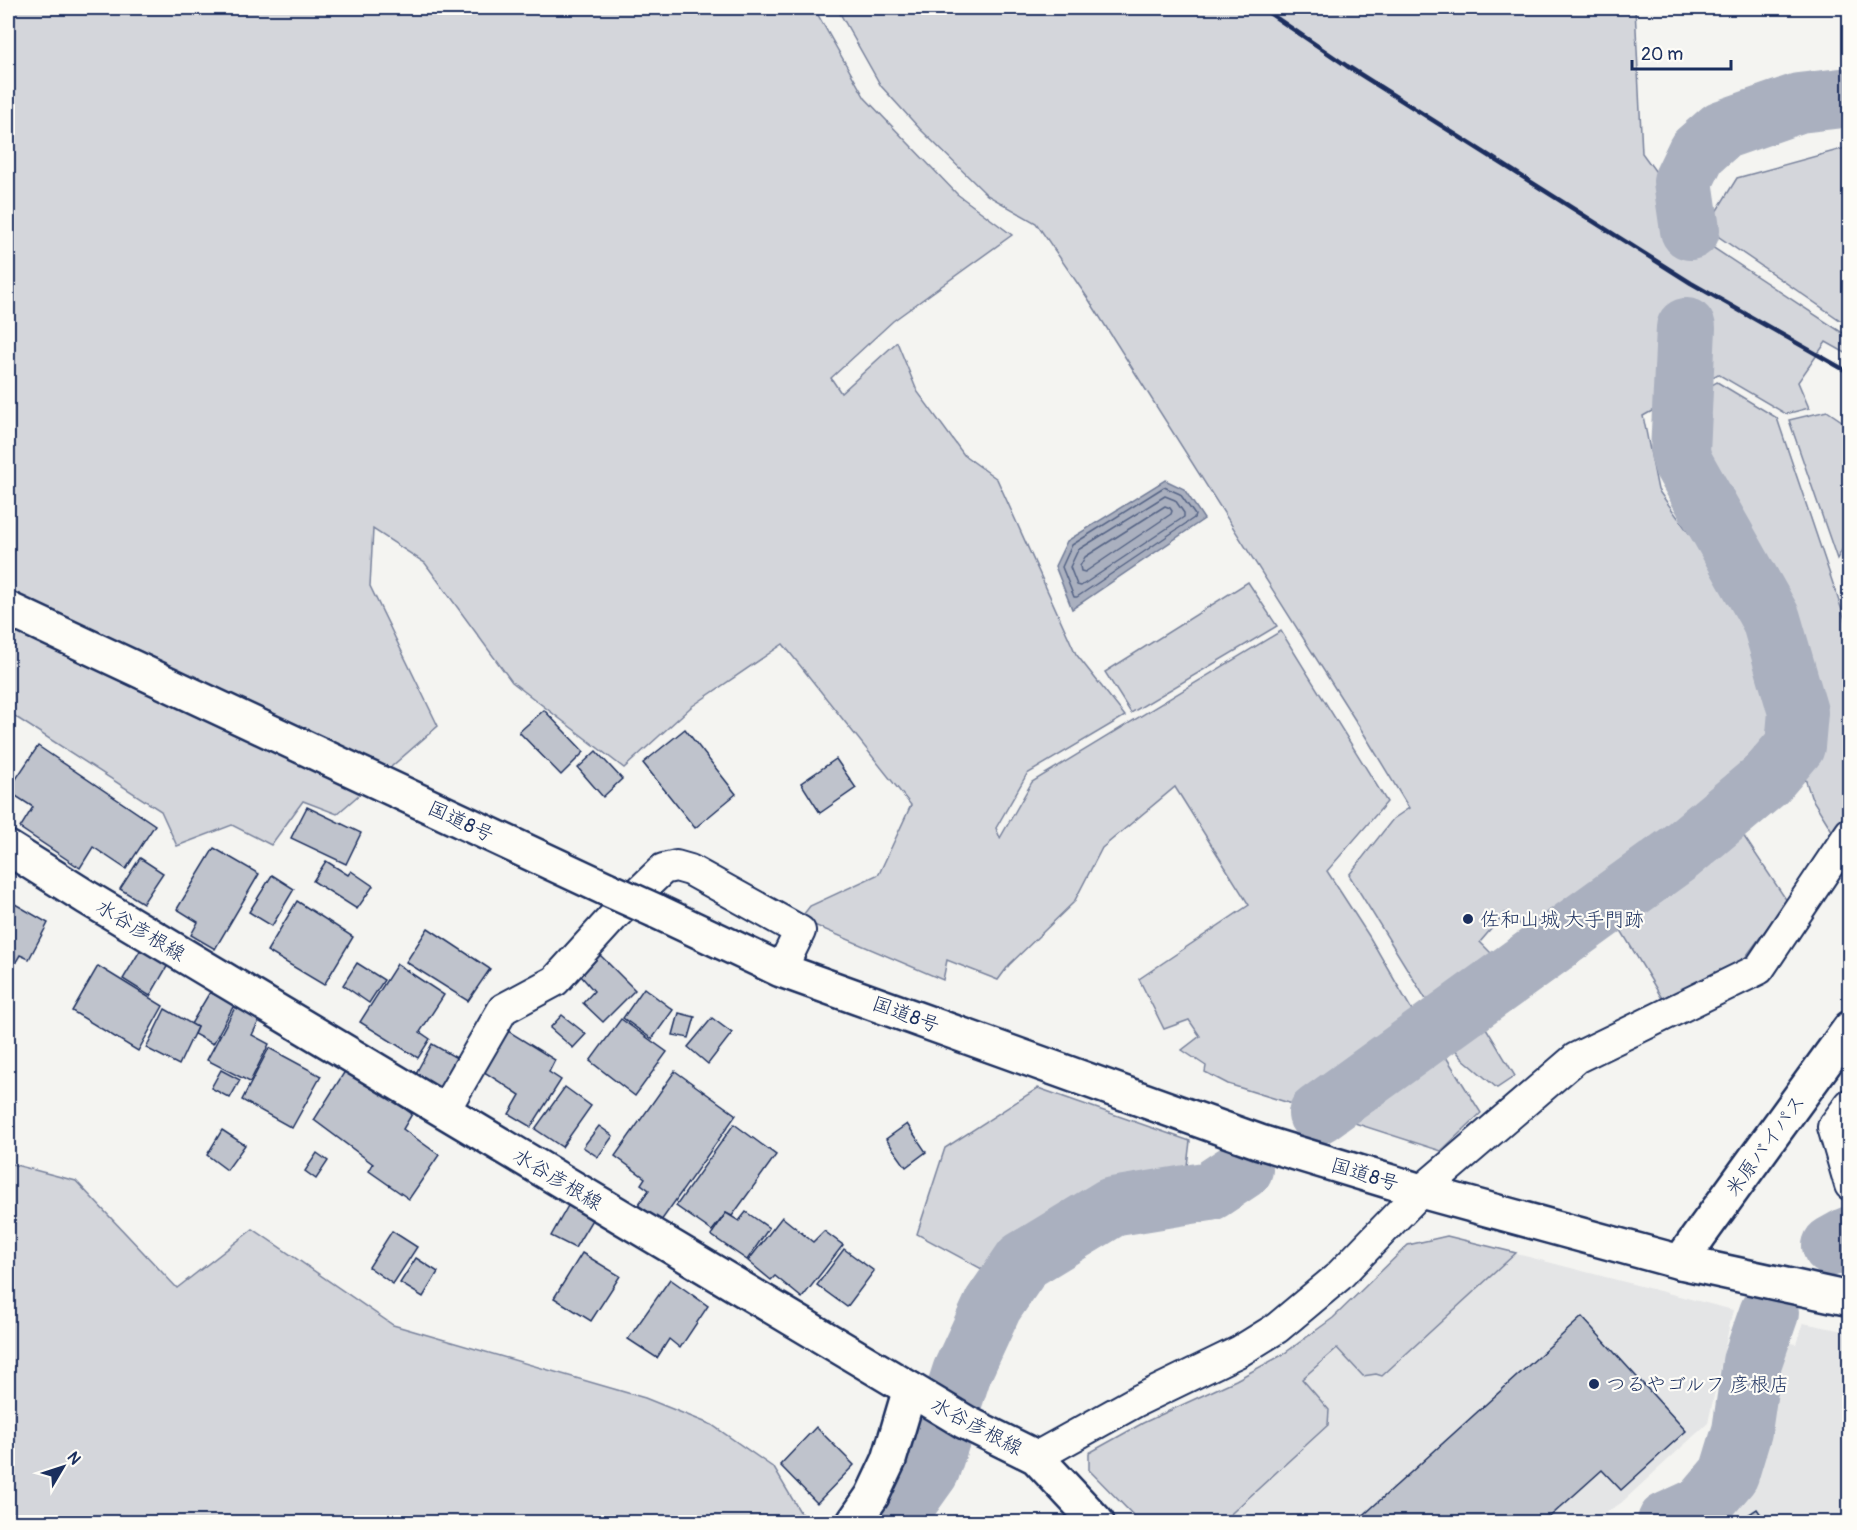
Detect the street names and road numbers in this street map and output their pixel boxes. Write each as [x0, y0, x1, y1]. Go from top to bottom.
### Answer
street label: 国道8号 [424, 795, 498, 848]
street label: 水谷彦根線 [91, 894, 190, 967]
street label: 国道8号 [869, 991, 943, 1038]
street label: 米原バイパス [1720, 1090, 1811, 1201]
street label: 水谷彦根線 [508, 1143, 607, 1216]
street label: 国道8号 [1328, 1152, 1402, 1197]
street label: 水谷彦根線 [927, 1392, 1027, 1461]

